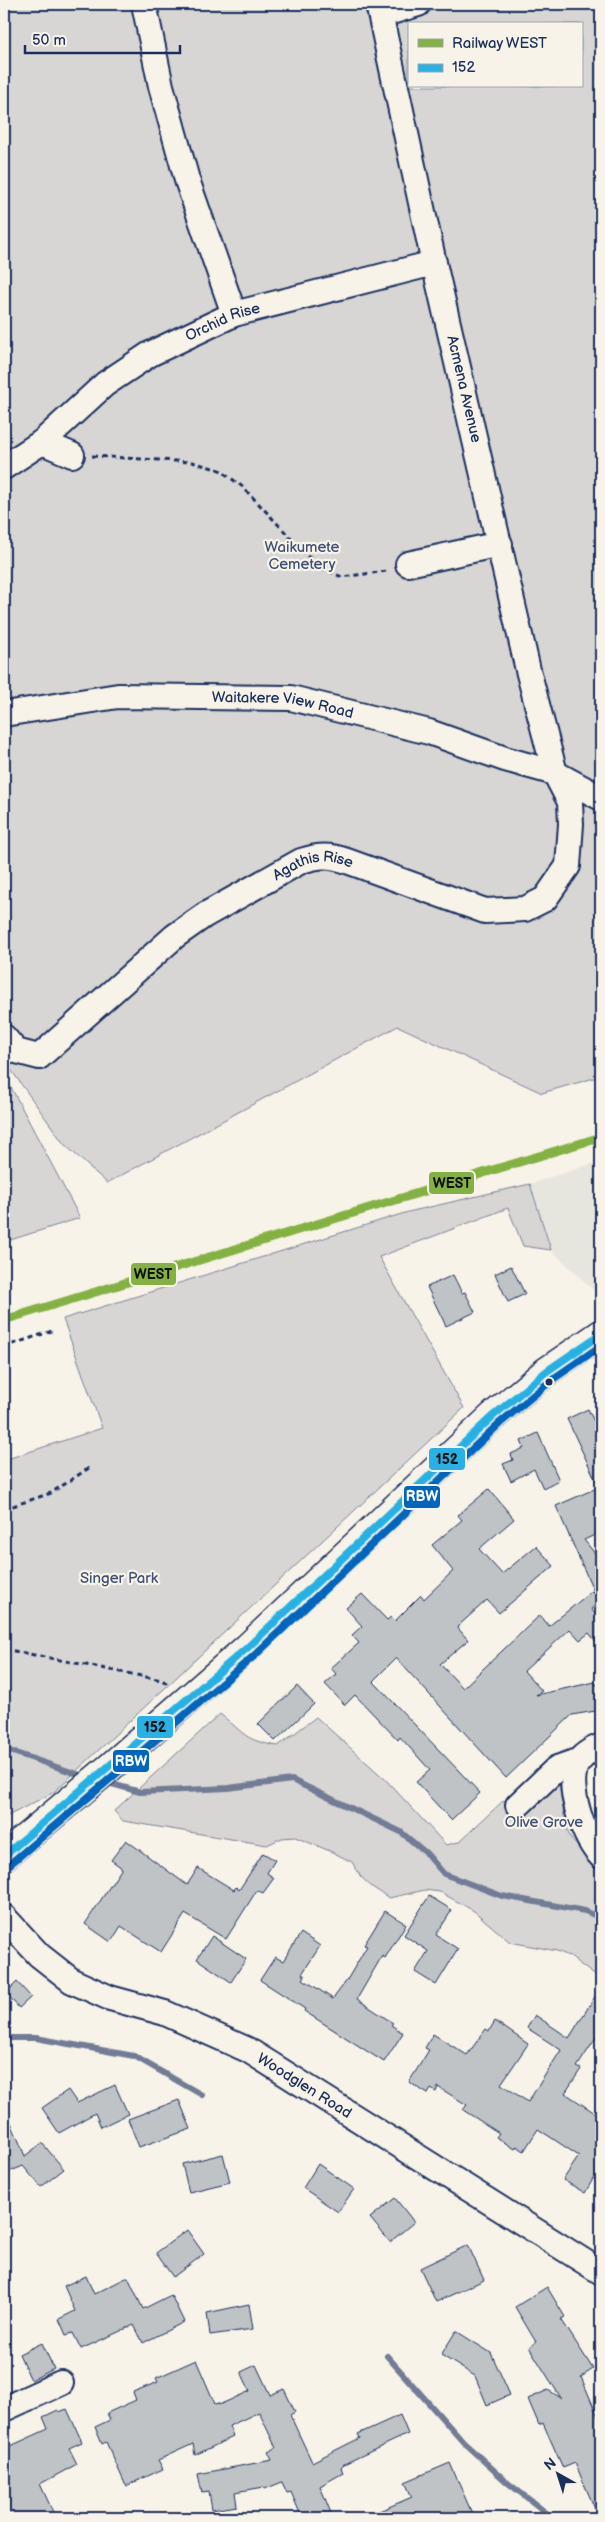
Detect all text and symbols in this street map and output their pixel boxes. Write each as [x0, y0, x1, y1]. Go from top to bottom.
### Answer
scale bar [25, 22, 180, 54]
legend [408, 22, 582, 88]
text: 50 m [32, 31, 66, 50]
text: Railway WEST [452, 34, 547, 53]
text: 152 [452, 58, 475, 77]
street label: Orchid Rise [182, 298, 262, 345]
street label: Acmena Avenue [442, 334, 486, 445]
park label: Waikumete Cemetery [265, 538, 339, 574]
street label: Waitakere View Road [212, 688, 356, 723]
street label: Agathis Rise [269, 847, 356, 885]
line badge: WEST [428, 1171, 475, 1195]
text: WEST [433, 1175, 471, 1192]
line badge: WEST [130, 1262, 177, 1286]
text: WEST [134, 1266, 172, 1283]
unlabelled marker [544, 1377, 554, 1387]
line badge: 152 [428, 1447, 466, 1471]
text: 152 [436, 1451, 459, 1468]
line badge: RBW [403, 1485, 441, 1509]
text: RBW [406, 1488, 438, 1505]
park label: Singer Park [80, 1569, 159, 1588]
line badge: 152 [136, 1715, 174, 1739]
text: 152 [144, 1719, 167, 1736]
line badge: RBW [112, 1749, 150, 1773]
text: RBW [115, 1753, 147, 1770]
park label: Olive Grove [505, 1813, 583, 1832]
street label: Woodglen Road [254, 2049, 355, 2122]
north arrow [532, 2450, 582, 2500]
text: N [541, 2454, 560, 2474]

